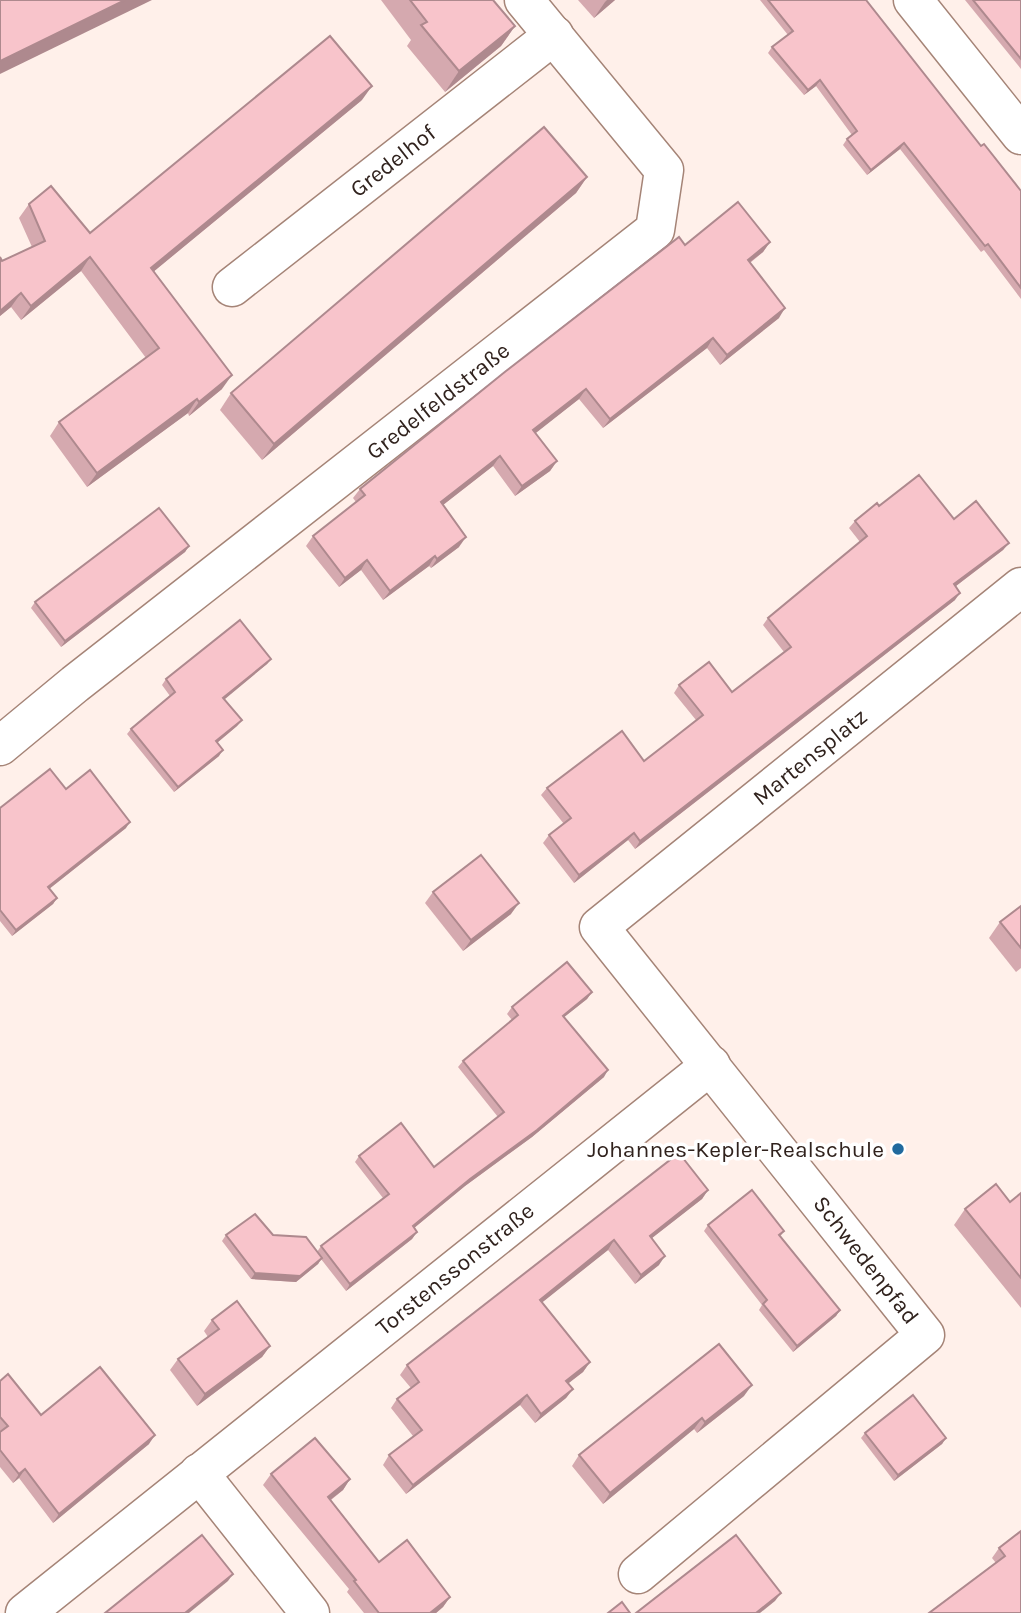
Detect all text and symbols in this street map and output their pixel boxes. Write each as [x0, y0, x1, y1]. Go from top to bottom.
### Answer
street label: Gredelhof [345, 119, 441, 203]
street label: Gredelfeldstraße [361, 337, 515, 465]
street label: Martensplatz [747, 703, 873, 811]
place label: Johannes-Kepler-Realschule [587, 1136, 884, 1163]
marker: Johannes-Kepler-Realschule [890, 1141, 906, 1157]
street label: Schwedenpfad [808, 1191, 924, 1329]
street label: Torstenssonstraße [371, 1197, 539, 1341]

